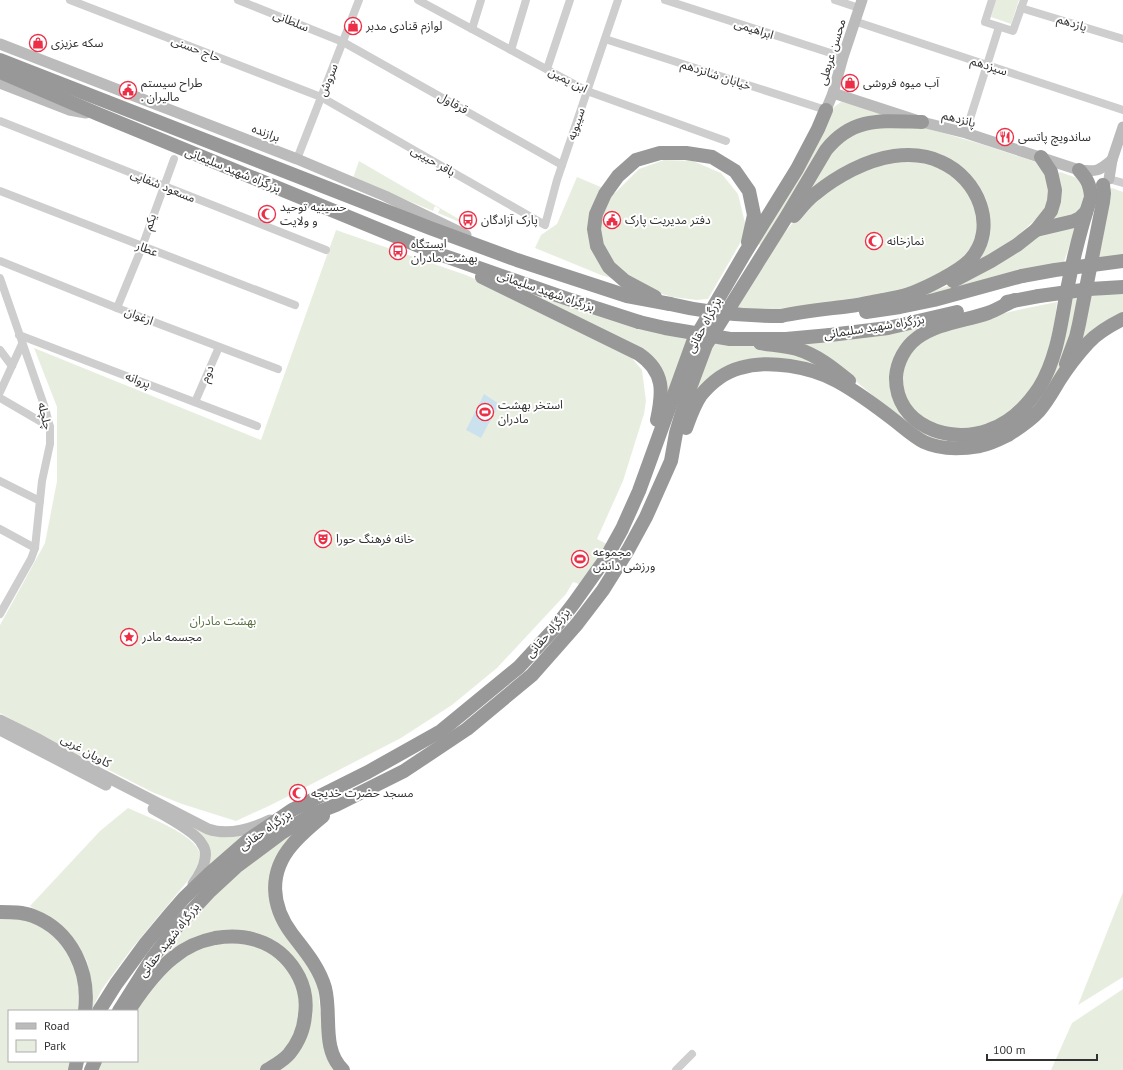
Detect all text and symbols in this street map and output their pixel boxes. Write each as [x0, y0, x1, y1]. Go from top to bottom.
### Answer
street label: سلطانی [271, 7, 311, 34]
street label: یازدهم [1055, 11, 1089, 36]
street label: ابراهیمی [733, 15, 776, 42]
shop icon: لوازم قنادى مدبر [343, 16, 363, 36]
street label: محسن عربعلی [814, 17, 849, 87]
place label: لوازم قنادى مدبر [365, 18, 442, 35]
street label: حاج حسنی [169, 32, 223, 67]
shop icon: سکه عزیزی [28, 33, 48, 53]
place label: سکه عزیزی [51, 35, 103, 50]
street label: سیزدهم [968, 53, 1009, 80]
street label: خیابان شانزدهم [678, 56, 753, 95]
street label: سروش [314, 61, 341, 98]
street label: ابن یمین [546, 63, 590, 96]
shop icon: آب میوه فروشی [840, 73, 860, 93]
place label: طراح سیستم . مالیران [141, 75, 203, 104]
place label: آب میوه فروشی [863, 75, 940, 90]
public building icon: طراح سیستم . مالیران [118, 80, 138, 100]
street label: قرقاول [435, 88, 471, 117]
street label: سیبویه [563, 106, 588, 142]
street label: پانزدهم [940, 107, 978, 132]
street label: برازنده [250, 120, 282, 145]
restaurant icon: ساندویچ پاتسی [995, 127, 1015, 147]
place label: ساندویچ پاتسی [1018, 129, 1091, 146]
street label: باقر حبیبی [408, 142, 458, 179]
street label: بزرگراه شهید سلیمانی [183, 144, 283, 196]
street label: مسعود شفاپی [128, 166, 198, 206]
place label: حسینیه توحید و ولایت [280, 199, 347, 228]
mosque icon: حسینیه توحید و ولایت [257, 204, 277, 224]
bus stop icon: پارک آزادگان [458, 210, 478, 230]
public building icon: دفتر مدیریت پارک [602, 210, 622, 230]
street label: یکم [140, 211, 161, 233]
place label: پارک آزادگان [481, 212, 538, 228]
place label: دفتر مدیریت پارک [625, 212, 711, 228]
mosque icon: نمازخانه [864, 231, 884, 251]
place label: نمازخانه [887, 233, 924, 248]
place label: ایستگاه بهشت مادران [411, 236, 478, 265]
street label: عطار [133, 237, 160, 260]
bus stop icon: ایستگاه بهشت مادران [388, 241, 408, 261]
street label: بزرگراه شهید سلیمانی [496, 267, 597, 314]
street label: بزرگراه حقانی [683, 294, 724, 355]
street label: ارغوان [123, 303, 156, 328]
street label: بزرگراه شهید سلیمانی [822, 311, 925, 342]
street label: دوم [196, 363, 219, 385]
street label: پروانه [123, 368, 153, 392]
place label: استخر بهشت مادران [498, 397, 563, 426]
street label: چلچله [34, 401, 56, 431]
sports icon: استخر بهشت مادران [475, 402, 495, 422]
theatre icon: خانه فرهنگ حورا [313, 529, 333, 549]
place label: خانه فرهنگ حورا [336, 531, 414, 546]
place label: مجموعه ورزشی دانش [593, 544, 655, 573]
sports icon: مجموعه ورزشی دانش [570, 549, 590, 569]
street label: بزرگراه حقانی [522, 605, 573, 661]
park label: بهشت مادران [190, 613, 256, 628]
place icon: مجسمه مادر [119, 627, 139, 647]
place label: مجسمه مادر [141, 629, 202, 644]
street label: کاویان غربی [59, 731, 115, 771]
mosque icon: مسجد حضرت خدیجه [288, 783, 308, 803]
place label: مسجد حضرت خدیجه [311, 785, 414, 800]
street label: بزرگراه حقانی [236, 806, 294, 853]
street label: بزرگراه شهید حقانی [135, 899, 202, 980]
legend [8, 1010, 138, 1062]
text: Road [44, 1018, 69, 1033]
scale bar [987, 1036, 1097, 1062]
text: Park [44, 1038, 66, 1053]
text: 100 m [993, 1042, 1026, 1057]

